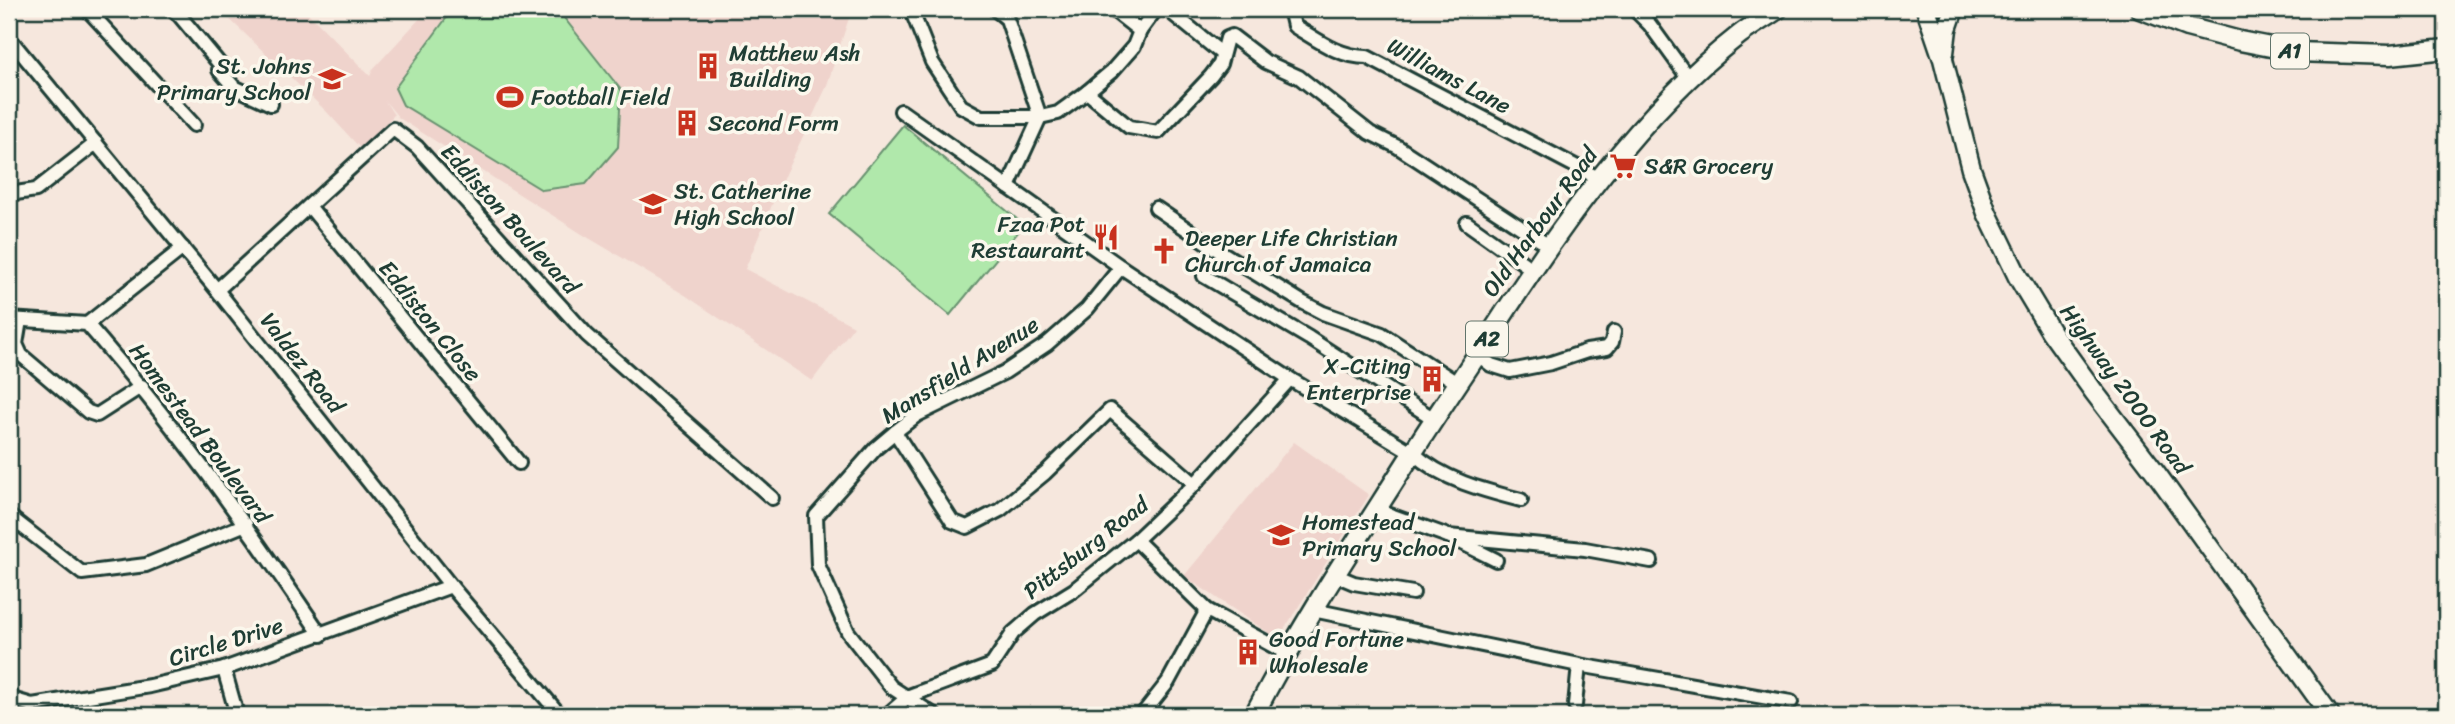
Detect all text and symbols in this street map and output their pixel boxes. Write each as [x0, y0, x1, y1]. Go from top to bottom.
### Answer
street label: Williams Lane [1379, 26, 1519, 126]
place label: Matthew Ash Building [729, 33, 861, 100]
road number: A1 [2271, 34, 2309, 68]
place label: St. Johns Primary School [157, 46, 311, 113]
building icon: Matthew Ash Building [693, 51, 723, 81]
school or university icon: St. Johns Primary School [317, 64, 347, 94]
place label: Football Field [531, 77, 671, 118]
sports icon: Football Field [495, 82, 525, 112]
place label: Second Form [708, 103, 839, 144]
building icon: Second Form [672, 108, 702, 138]
street label: Eddiston Boulevard [430, 133, 591, 306]
street label: Old Harbour Road [1471, 136, 1610, 306]
place label: S&R Grocery [1644, 146, 1773, 187]
supermarket icon: S&R Grocery [1608, 151, 1638, 181]
place label: St. Catherine High School [674, 171, 811, 238]
school or university icon: St. Catherine High School [638, 189, 668, 219]
place label: Fzaa Pot Restaurant [971, 204, 1085, 271]
place label: Deeper Life Christian Church of Jamaica [1185, 218, 1398, 285]
restaurant icon: Fzaa Pot Restaurant [1091, 222, 1121, 252]
church icon: Deeper Life Christian Church of Jamaica [1149, 236, 1179, 266]
street label: Eddiston Close [368, 251, 492, 391]
street label: Highway 2000 Road [2049, 295, 2203, 485]
street label: Valdez Road [249, 303, 356, 424]
street label: Mansfield Avenue [873, 305, 1047, 435]
road number: A2 [1466, 322, 1508, 356]
street label: Homestead Boulevard [118, 333, 283, 534]
place label: X-Citing Enterprise [1306, 346, 1411, 413]
building icon: X-Citing Enterprise [1417, 364, 1447, 394]
street label: Pittsburg Road [1014, 484, 1159, 610]
place label: Homestead Primary School [1302, 502, 1457, 569]
school or university icon: Homestead Primary School [1266, 520, 1296, 550]
street label: Circle Drive [164, 605, 289, 679]
place label: Good Fortune Wholesale [1269, 619, 1404, 686]
building icon: Good Fortune Wholesale [1233, 637, 1263, 667]

